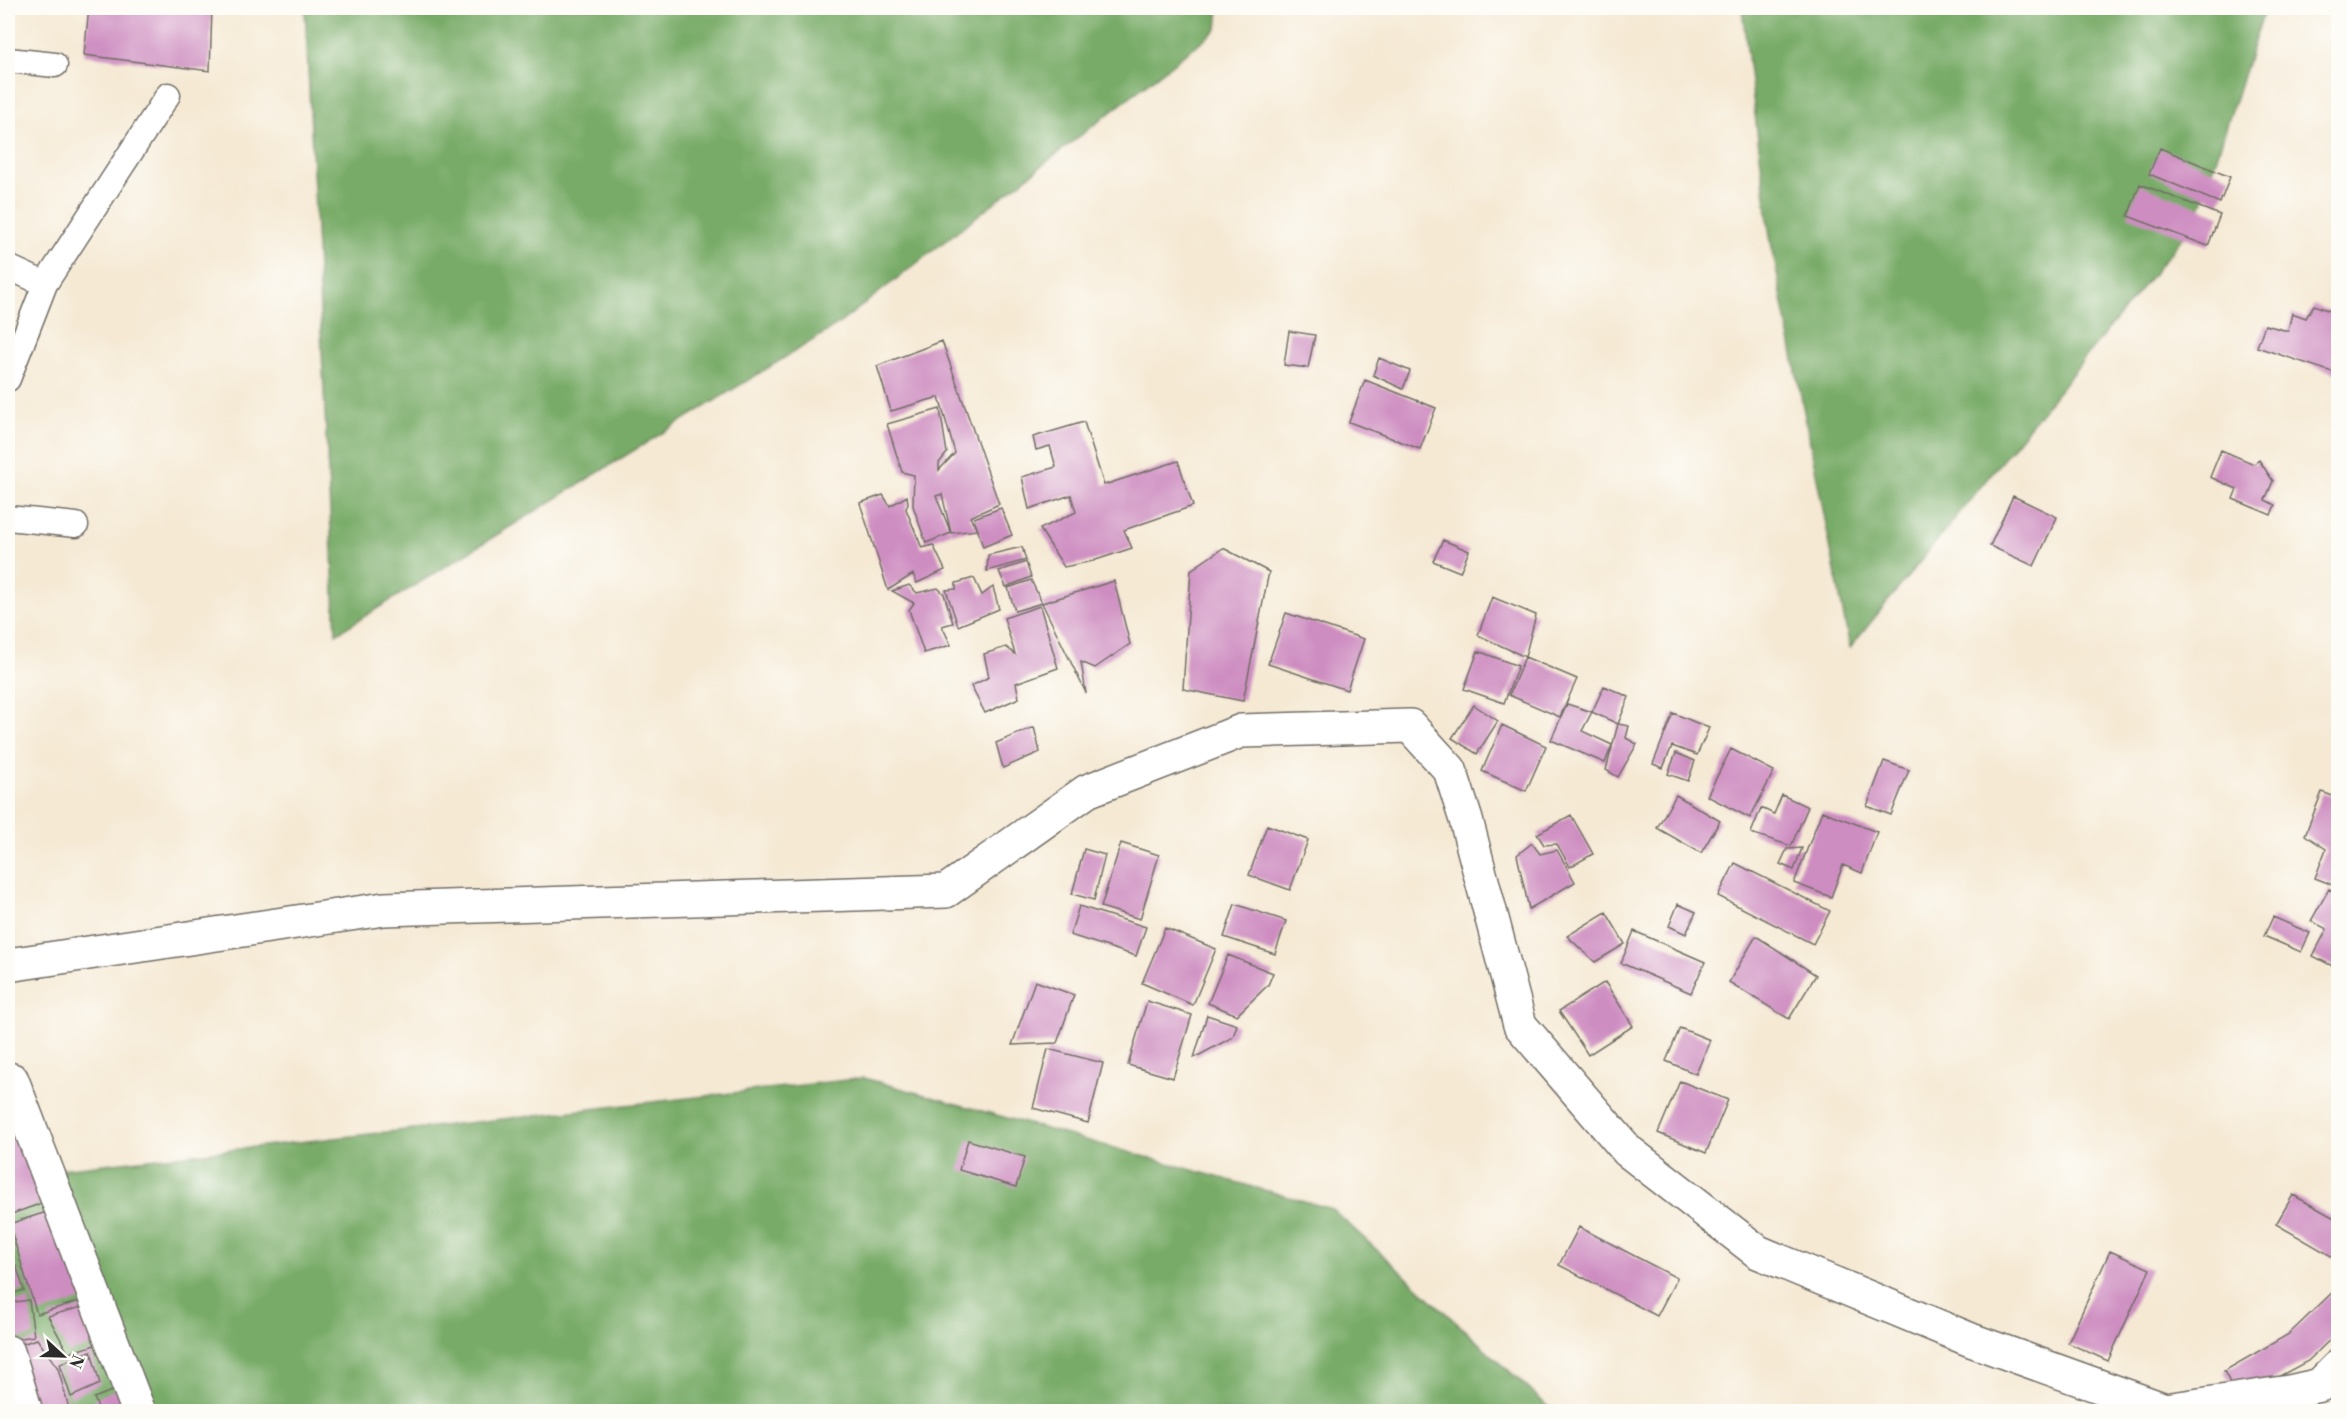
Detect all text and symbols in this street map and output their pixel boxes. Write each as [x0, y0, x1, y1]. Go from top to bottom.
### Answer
north arrow [33, 1326, 93, 1386]
text: N [64, 1352, 88, 1371]

